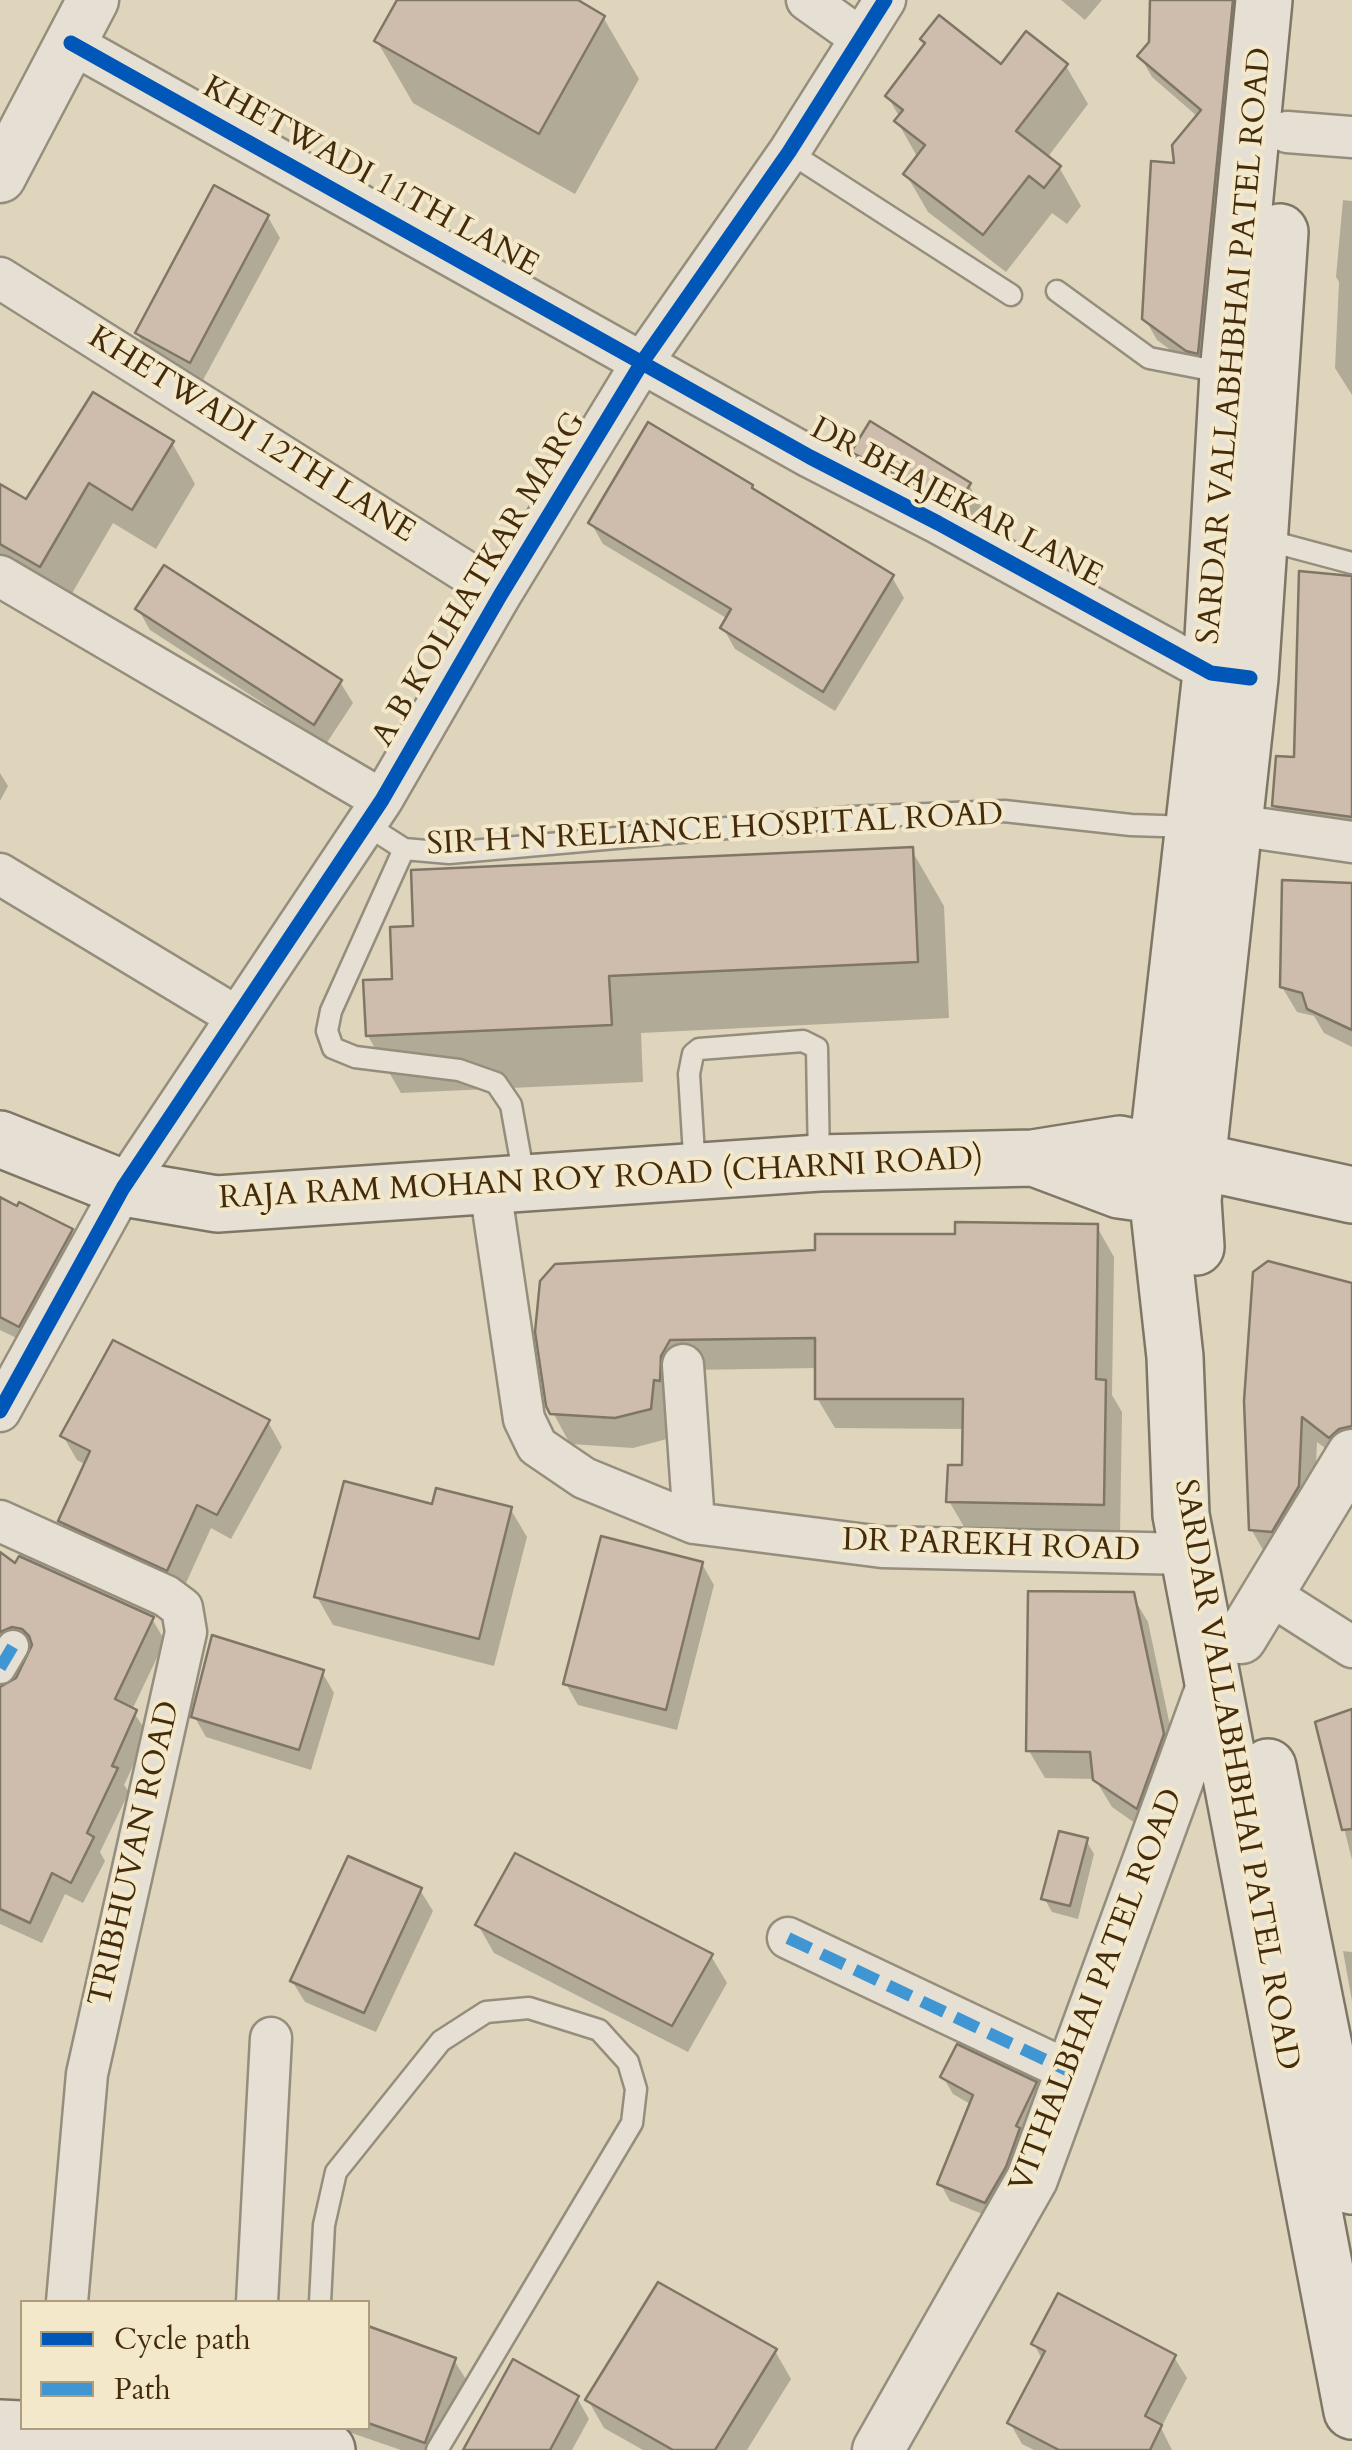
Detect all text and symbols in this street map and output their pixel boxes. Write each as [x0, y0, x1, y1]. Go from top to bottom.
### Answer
street label: SARDAR VALLABHBHAI PATEL ROAD [1191, 46, 1281, 646]
street label: KHETWADI 11TH LANE [195, 70, 545, 286]
street label: KHETWADI 12TH LANE [80, 320, 422, 552]
street label: A B KOLHATKAR MARG [365, 406, 595, 754]
street label: DR BHAJEKAR LANE [803, 411, 1109, 597]
street label: SIR H N RELIANCE HOSPITAL ROAD [426, 797, 1004, 865]
street label: RAJA RAM MOHAN ROY ROAD (CHARNI ROAD) [218, 1141, 984, 1219]
street label: SARDAR VALLABHBHAI PATEL ROAD [1164, 1477, 1306, 2073]
street label: DR PAREKH ROAD [841, 1523, 1141, 1571]
street label: TRIBHUVAN ROAD [82, 1698, 190, 2010]
street label: VITHALBHAI PATEL ROAD [1003, 1784, 1193, 2198]
legend [20, 2300, 370, 2430]
text: Cycle path [114, 2319, 251, 2360]
text: Path [114, 2369, 171, 2410]

